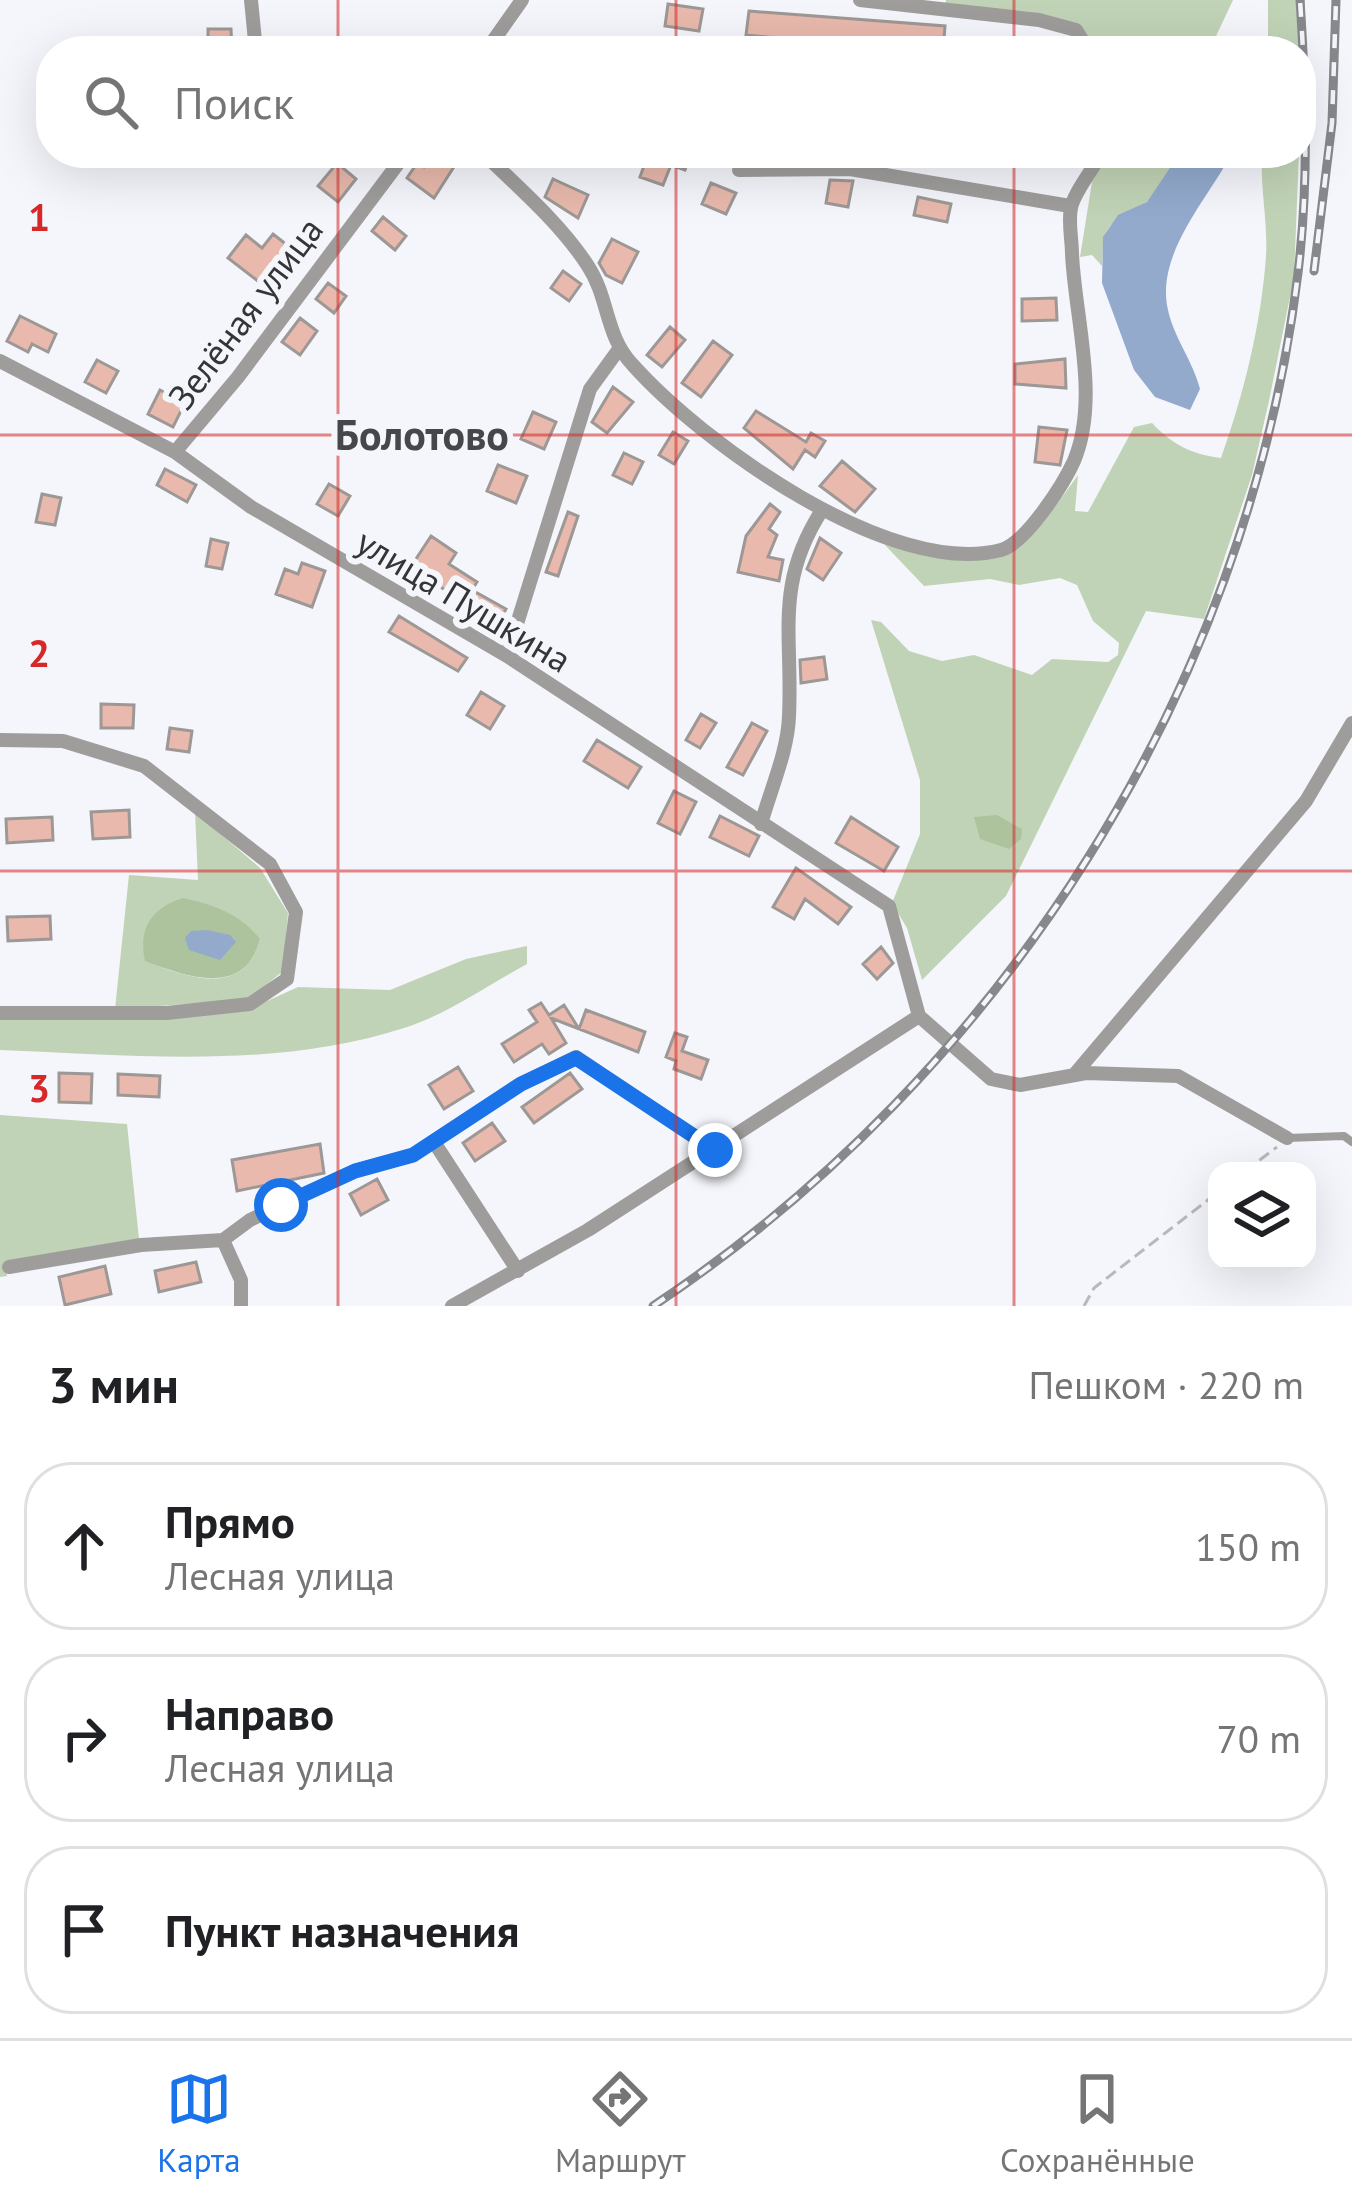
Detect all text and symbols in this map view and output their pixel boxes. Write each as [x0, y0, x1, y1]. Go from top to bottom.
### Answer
search box [36, 36, 1316, 168]
icon: search [78, 69, 144, 135]
text: Поиск [174, 73, 294, 131]
text: 1 [28, 191, 50, 242]
street label: Зелёная улица [157, 207, 333, 419]
district label: Болотово [335, 407, 509, 462]
street label: улица Пушкина [348, 517, 580, 683]
text: 2 [28, 627, 50, 678]
text: 3 [28, 1062, 50, 1113]
route end [688, 1123, 742, 1177]
map controls [1208, 1162, 1316, 1270]
button: layers [1208, 1162, 1316, 1270]
route start [254, 1178, 308, 1232]
text: 3 мин [48, 1351, 179, 1417]
text: Пешком · 220 m [1028, 1359, 1304, 1410]
text: Прямо [165, 1492, 295, 1550]
icon: ahead [51, 1513, 117, 1579]
text: 150 m [1195, 1521, 1301, 1572]
text: Лесная улица [165, 1550, 395, 1601]
text: Направо [165, 1684, 334, 1742]
icon: right [51, 1705, 117, 1771]
text: 70 m [1216, 1713, 1301, 1764]
text: Лесная улица [165, 1742, 395, 1793]
icon: arrive [51, 1897, 117, 1963]
text: Пункт назначения [165, 1901, 519, 1959]
tab: Карта [157, 2066, 241, 2181]
tab: Маршрут [555, 2066, 686, 2181]
tab: Сохранённые [1000, 2066, 1195, 2181]

